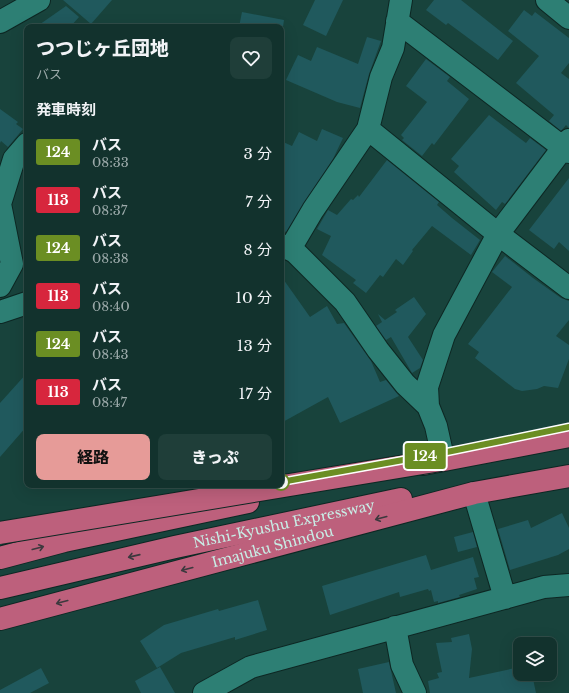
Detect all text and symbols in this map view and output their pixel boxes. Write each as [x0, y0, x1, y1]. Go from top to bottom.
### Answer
text: つつじヶ丘団地 [36, 37, 169, 60]
button: heart [230, 37, 272, 79]
text: バス [36, 66, 62, 83]
text: 発車時刻 [36, 100, 96, 119]
text: バス [92, 135, 122, 154]
text: 124 [46, 143, 70, 161]
text: 3 分 [243, 144, 272, 163]
text: 08:33 [92, 154, 129, 171]
text: バス [92, 183, 122, 202]
text: 113 [47, 191, 69, 209]
text: 7 分 [245, 192, 272, 211]
text: 08:37 [92, 202, 127, 219]
text: バス [92, 231, 122, 250]
text: 124 [46, 239, 70, 257]
text: 8 分 [244, 240, 272, 259]
text: 08:38 [92, 250, 129, 267]
text: バス [92, 279, 122, 298]
text: 113 [47, 287, 69, 305]
text: 10 分 [235, 288, 272, 307]
text: 08:40 [92, 298, 130, 315]
text: バス [92, 327, 122, 346]
text: 124 [46, 335, 70, 353]
text: 13 分 [237, 336, 272, 355]
text: 08:43 [92, 346, 128, 363]
text: バス [92, 375, 122, 394]
text: 113 [47, 383, 69, 401]
text: 17 分 [238, 384, 272, 403]
text: 08:47 [92, 394, 127, 411]
button: 経路 [36, 434, 150, 480]
button: きっぷ [158, 434, 272, 480]
line badge: 124 [402, 443, 448, 469]
text: 124 [413, 447, 437, 465]
unlabelled marker [272, 473, 290, 491]
street label: Nishi-Kyushu Expressway [191, 496, 376, 552]
one-way arrow [375, 515, 388, 522]
street label: Imajuku Shindou [210, 522, 336, 571]
one-way arrow [31, 544, 44, 551]
one-way arrow [127, 553, 140, 561]
one-way arrow [181, 566, 194, 573]
one-way arrow [56, 599, 69, 607]
map controls [513, 637, 557, 681]
button: layers [513, 637, 557, 681]

